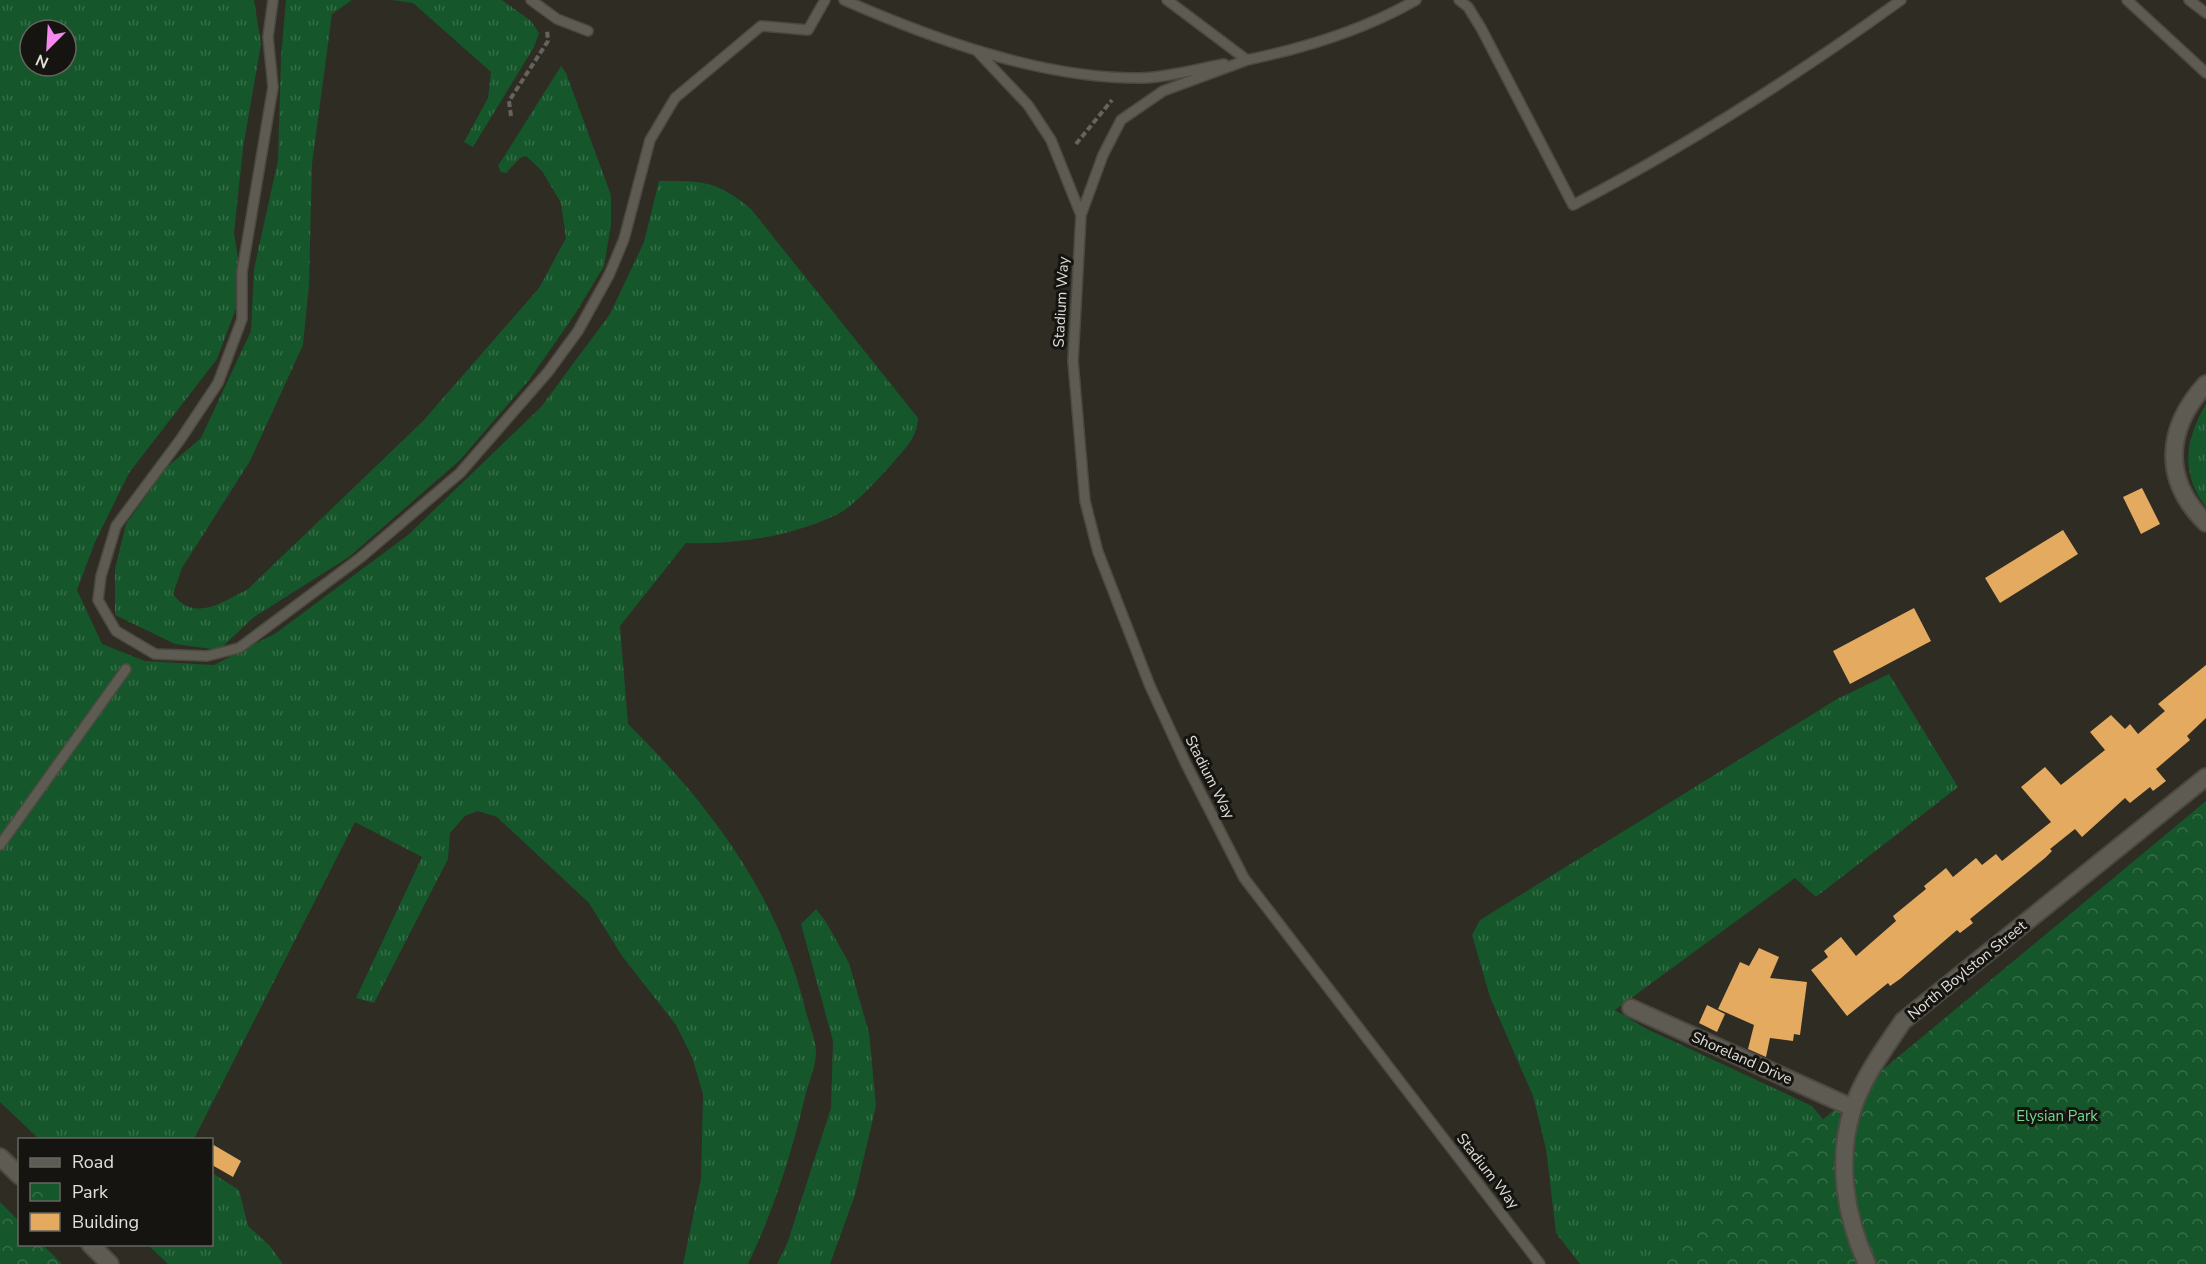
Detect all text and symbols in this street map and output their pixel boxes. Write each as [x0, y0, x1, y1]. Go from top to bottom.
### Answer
north arrow [18, 18, 78, 78]
text: N [32, 48, 52, 73]
street label: Stadium Way [1049, 256, 1073, 348]
street label: Stadium Way [1180, 732, 1240, 822]
street label: North Boylston Street [1903, 915, 2031, 1024]
street label: Shoreland Drive [1688, 1027, 1796, 1089]
park label: Elysian Park [2016, 1106, 2098, 1126]
street label: Stadium Way [1452, 1129, 1524, 1213]
legend [18, 1138, 213, 1246]
text: Road [72, 1150, 114, 1174]
text: Park [72, 1180, 109, 1204]
text: Building [72, 1210, 139, 1234]

